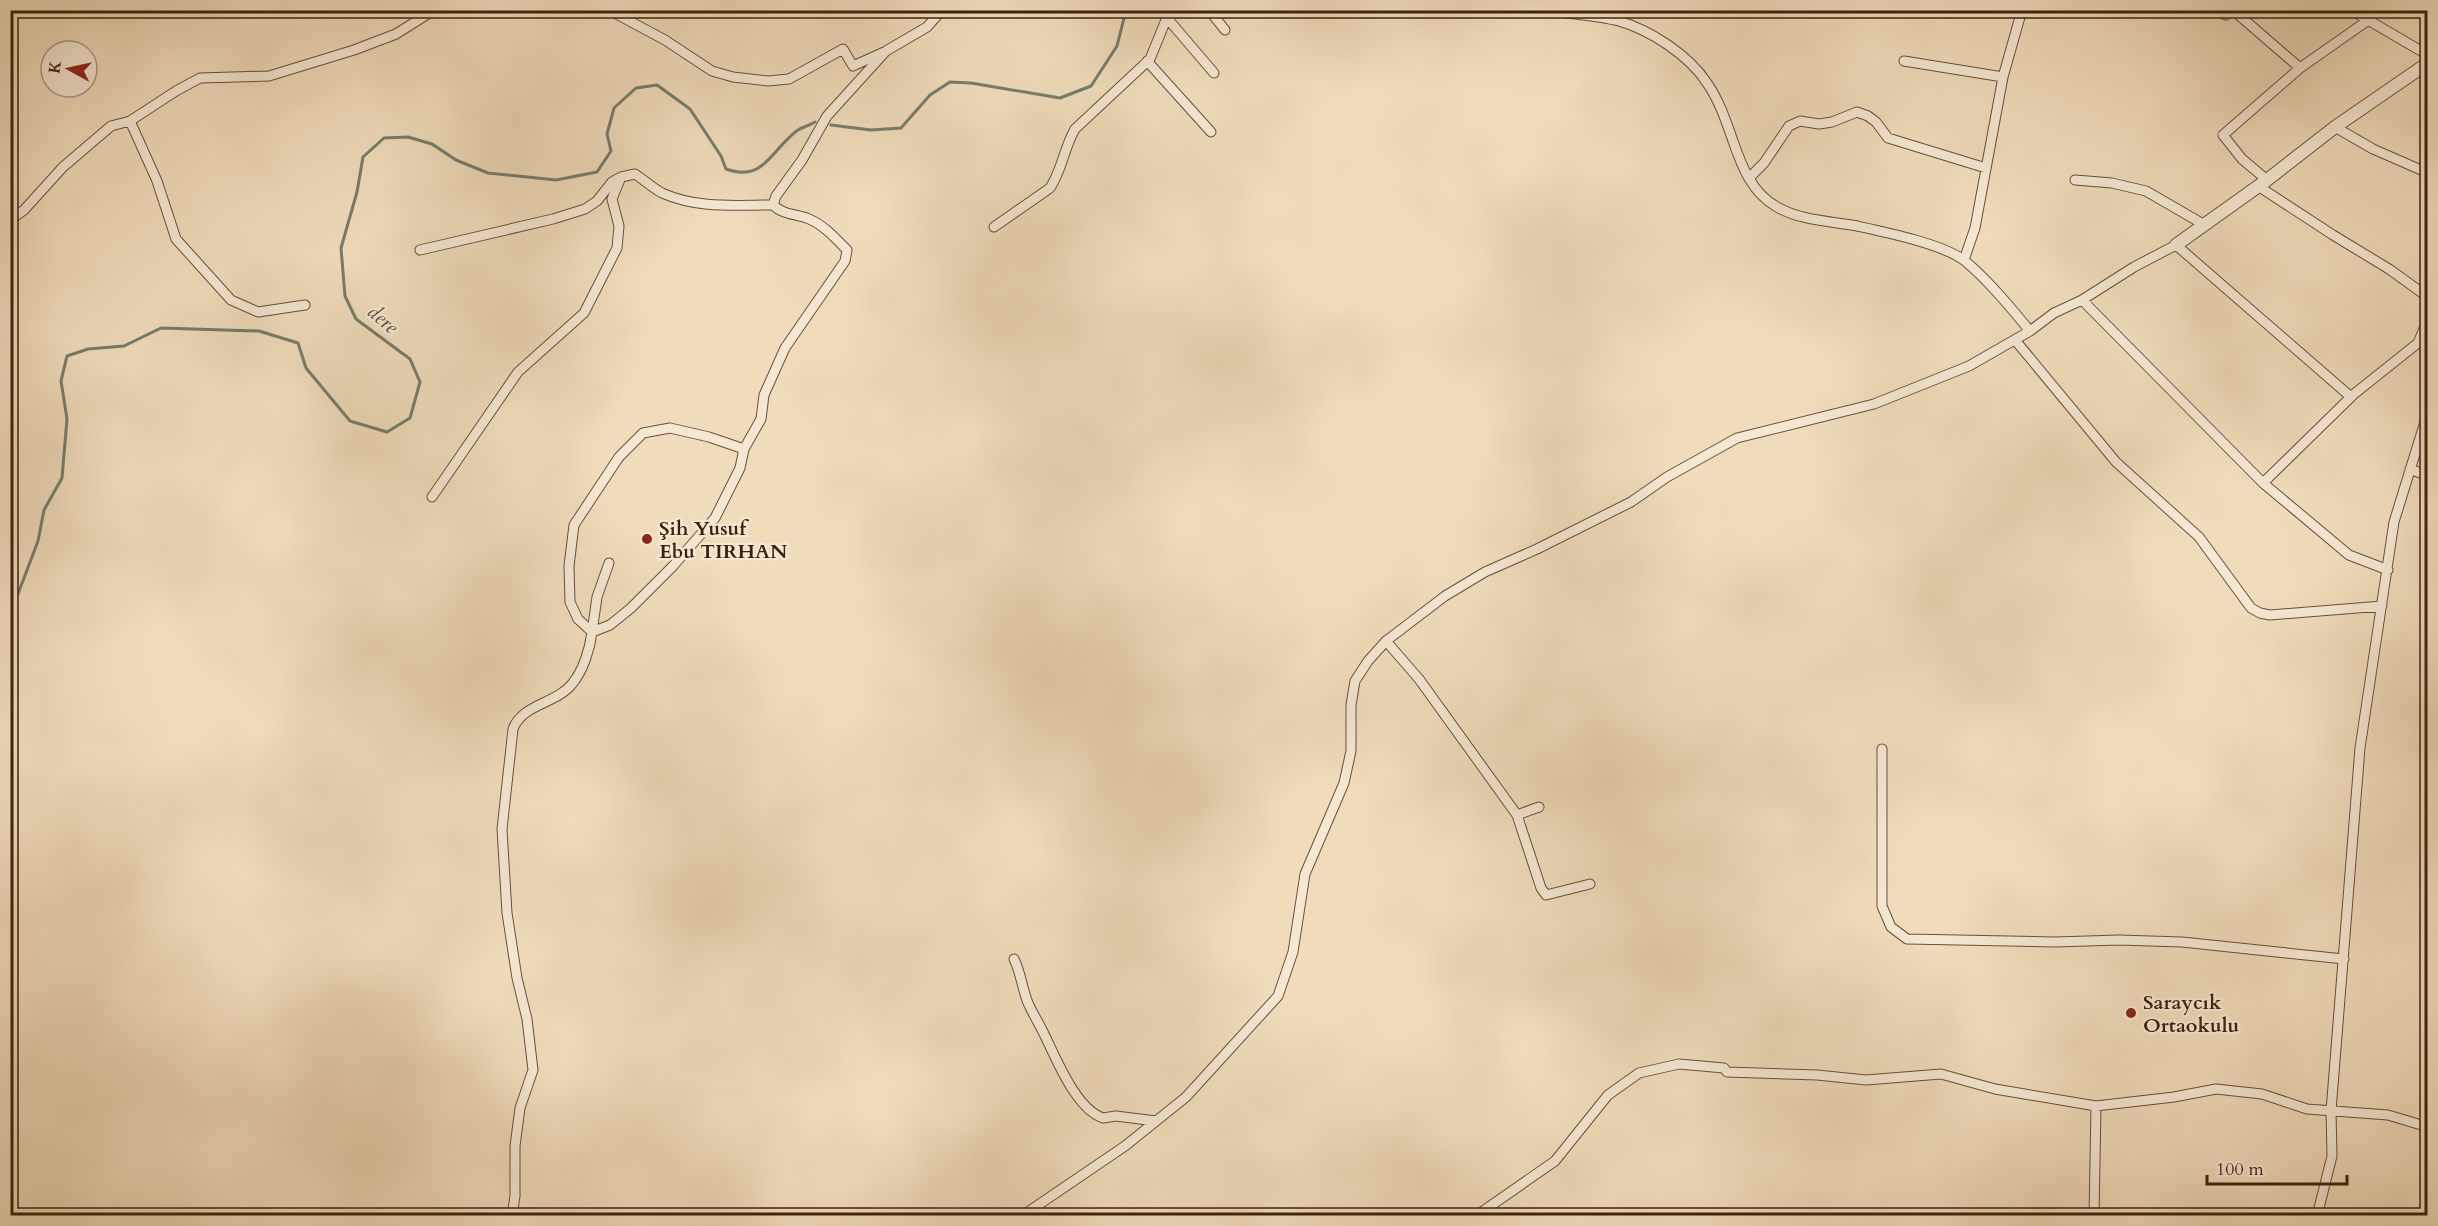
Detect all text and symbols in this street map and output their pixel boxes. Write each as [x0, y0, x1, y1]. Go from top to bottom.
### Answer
north arrow [39, 39, 99, 99]
text: K [43, 59, 67, 75]
water label: dere [361, 298, 405, 342]
place label: Şih Yusuf Ebu TIRHAN [659, 515, 788, 565]
marker: Şih Yusuf Ebu TIRHAN [640, 532, 654, 546]
place label: Saraycık Ortaokulu [2143, 989, 2240, 1039]
marker: Saraycık Ortaokulu [2124, 1006, 2138, 1020]
scale bar [2207, 1148, 2346, 1186]
text: 100 m [2216, 1157, 2264, 1182]

